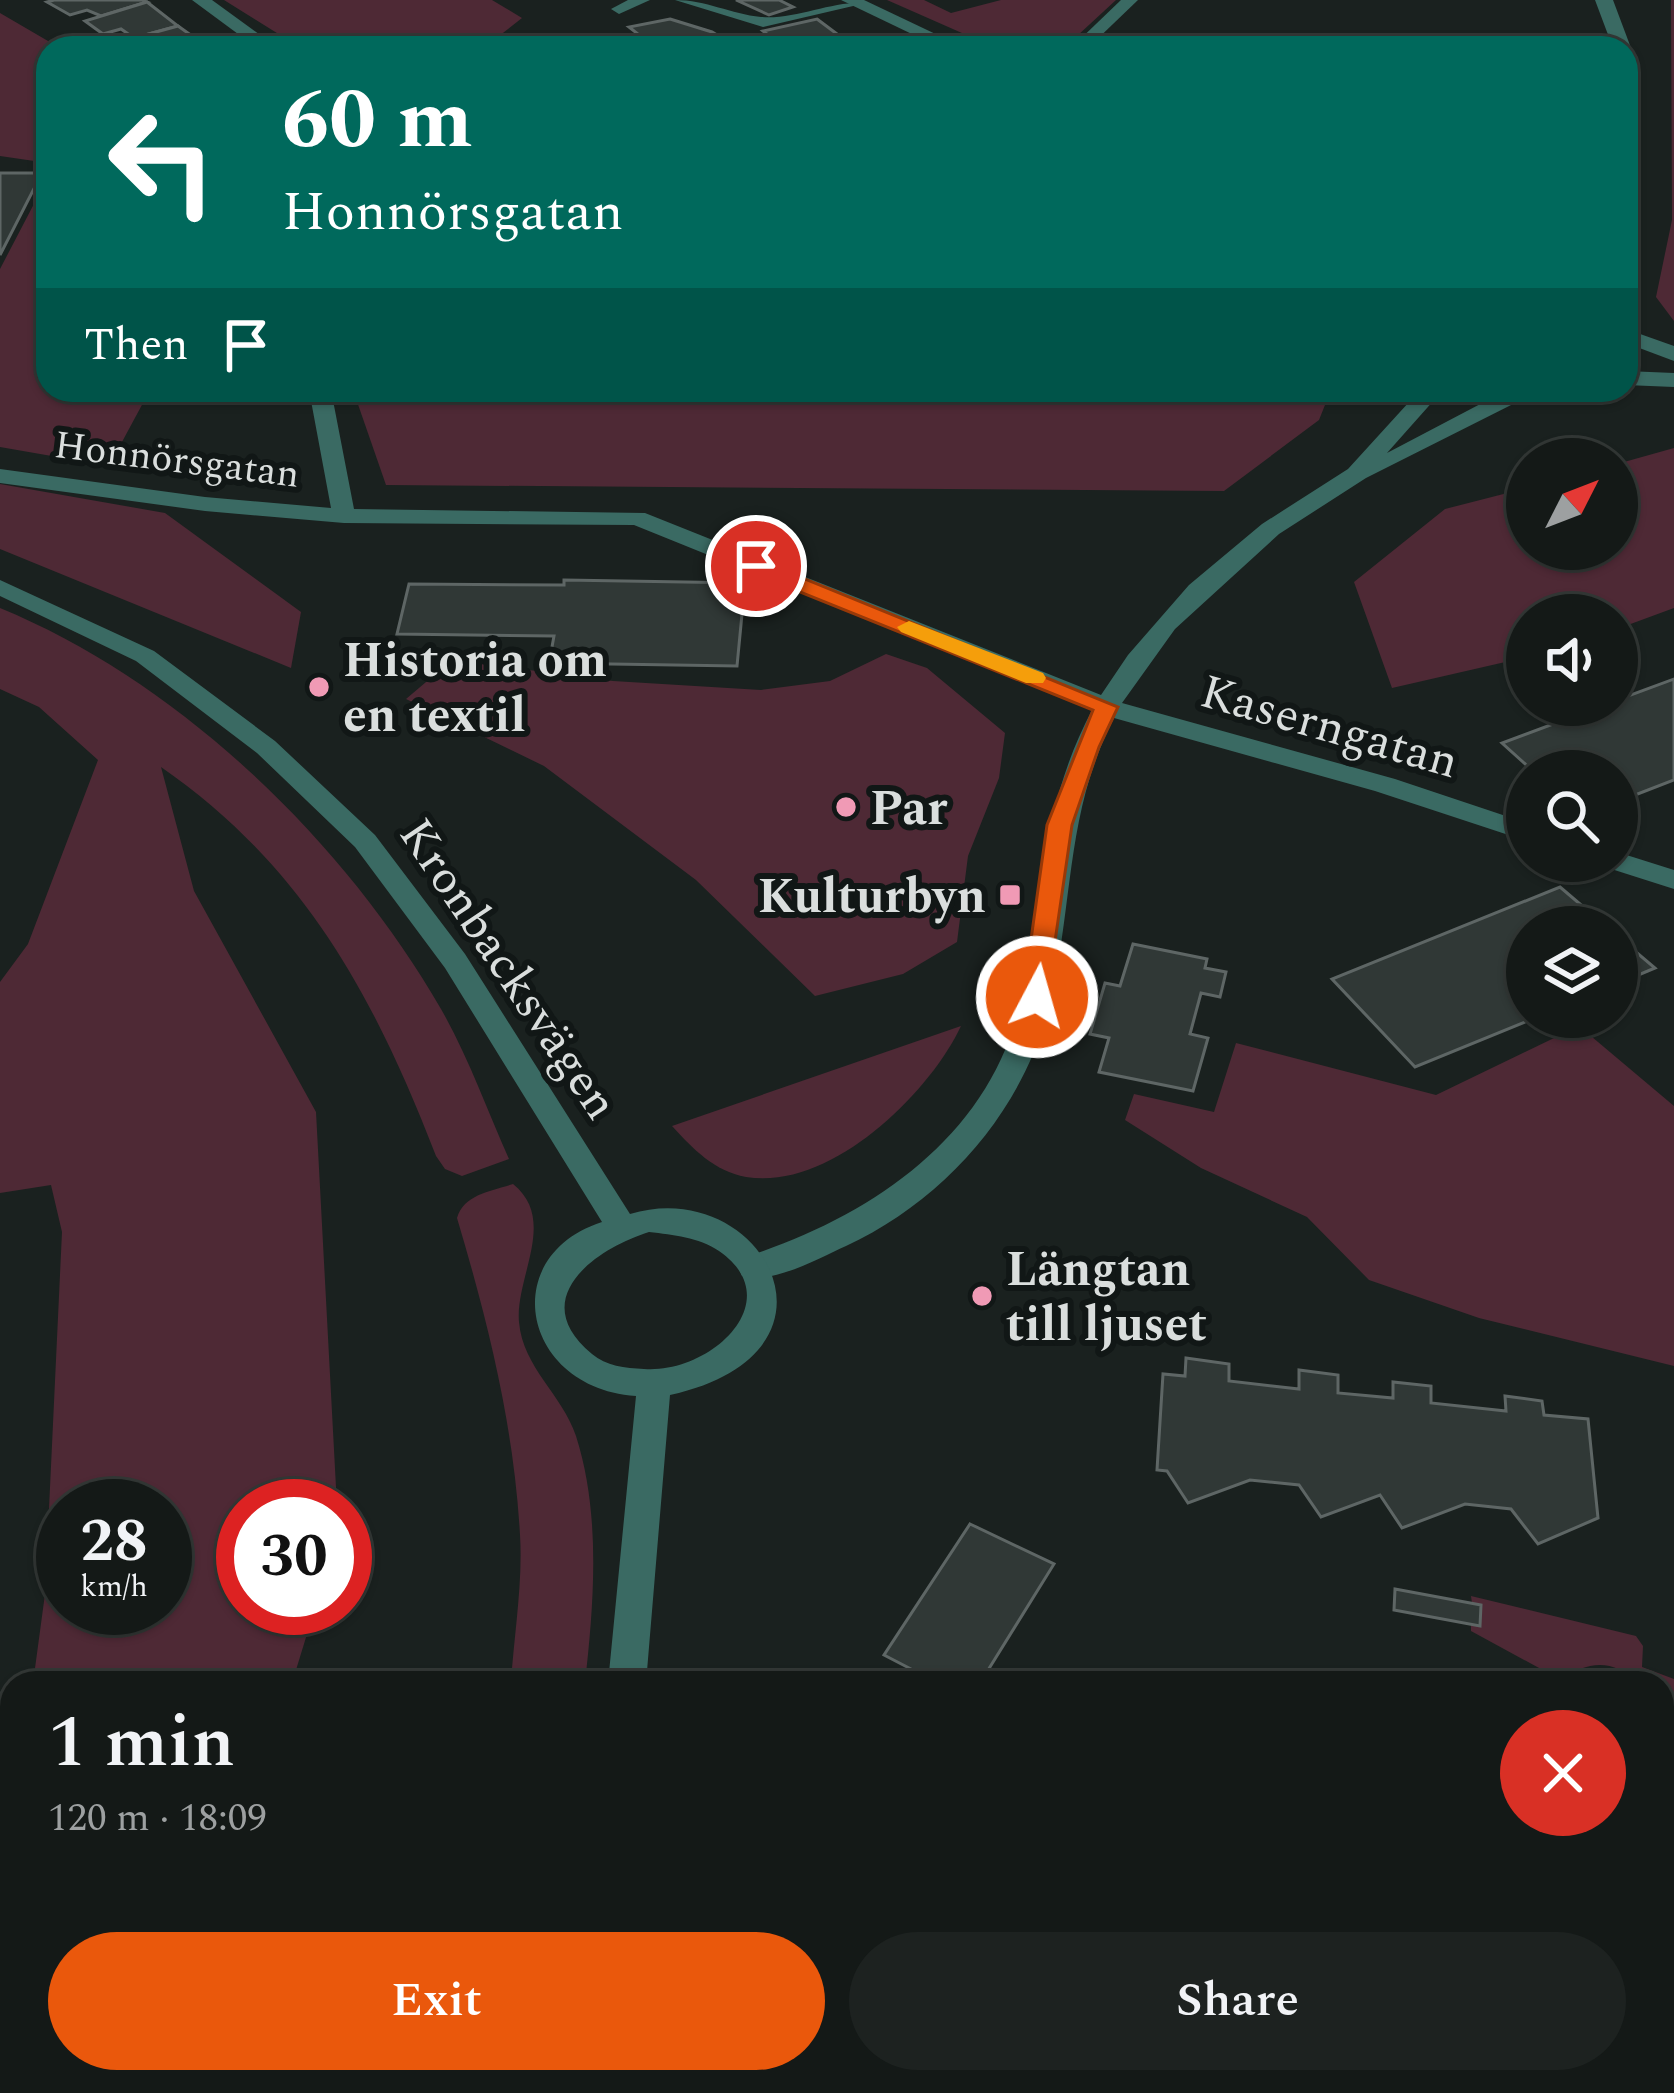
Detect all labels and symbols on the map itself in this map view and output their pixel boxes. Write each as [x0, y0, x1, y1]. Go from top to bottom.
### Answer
street label: Honnörsgatan [51, 416, 303, 505]
north arrow [1506, 438, 1638, 570]
pin [705, 515, 807, 617]
place label: Historia om en textil [343, 625, 607, 753]
street label: Kaserngatan [1192, 656, 1467, 799]
marker: Historia om en textil [306, 674, 332, 700]
place label: Par [870, 773, 948, 846]
marker: Par [833, 794, 859, 820]
street label: Kronbacksvägen [380, 804, 636, 1135]
place label: Kulturbyn [758, 861, 986, 934]
marker: Kulturbyn [997, 882, 1023, 908]
position arrow [974, 934, 1100, 1060]
place label: Längtan till ljuset [1006, 1234, 1207, 1362]
marker: Längtan till ljuset [969, 1283, 995, 1309]
speed limit sign: 30 [216, 1479, 372, 1635]

